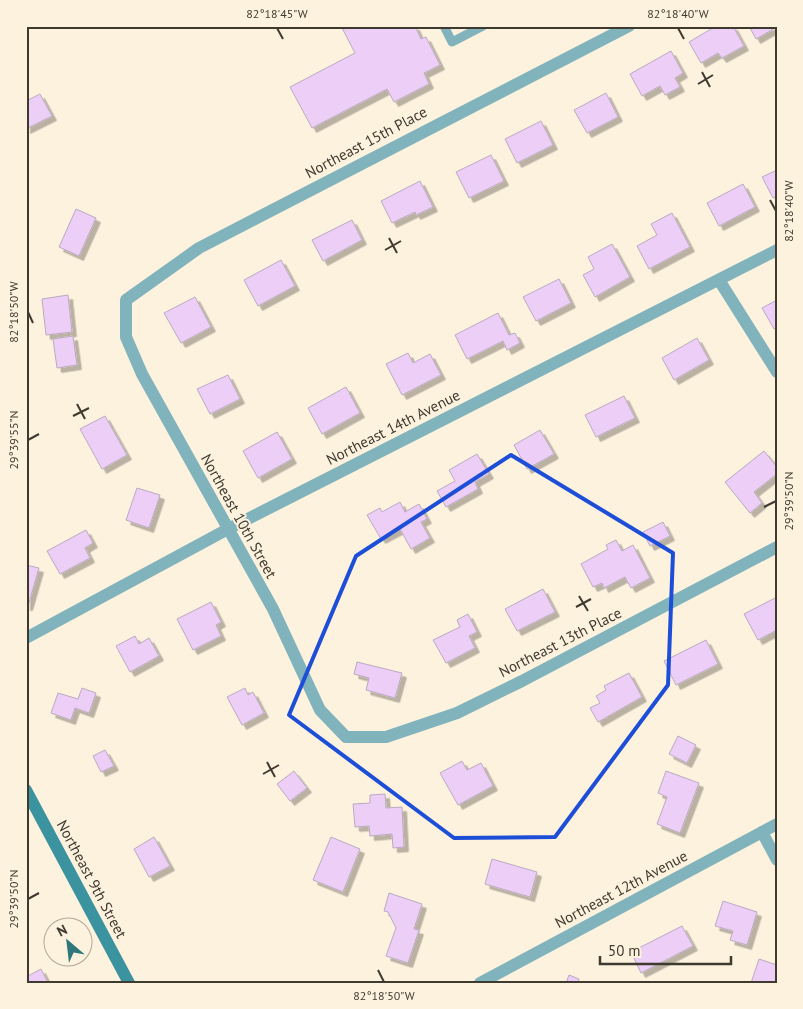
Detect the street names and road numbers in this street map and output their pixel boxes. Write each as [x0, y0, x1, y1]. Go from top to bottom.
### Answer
street label: Northeast 15th Place [302, 102, 430, 182]
street label: Northeast 14th Avenue [323, 385, 463, 469]
street label: Northeast 10th Street [197, 450, 281, 582]
street label: Northeast 13th Place [495, 603, 625, 681]
street label: Northeast 9th Street [53, 817, 131, 941]
street label: Northeast 12th Avenue [551, 846, 691, 932]

